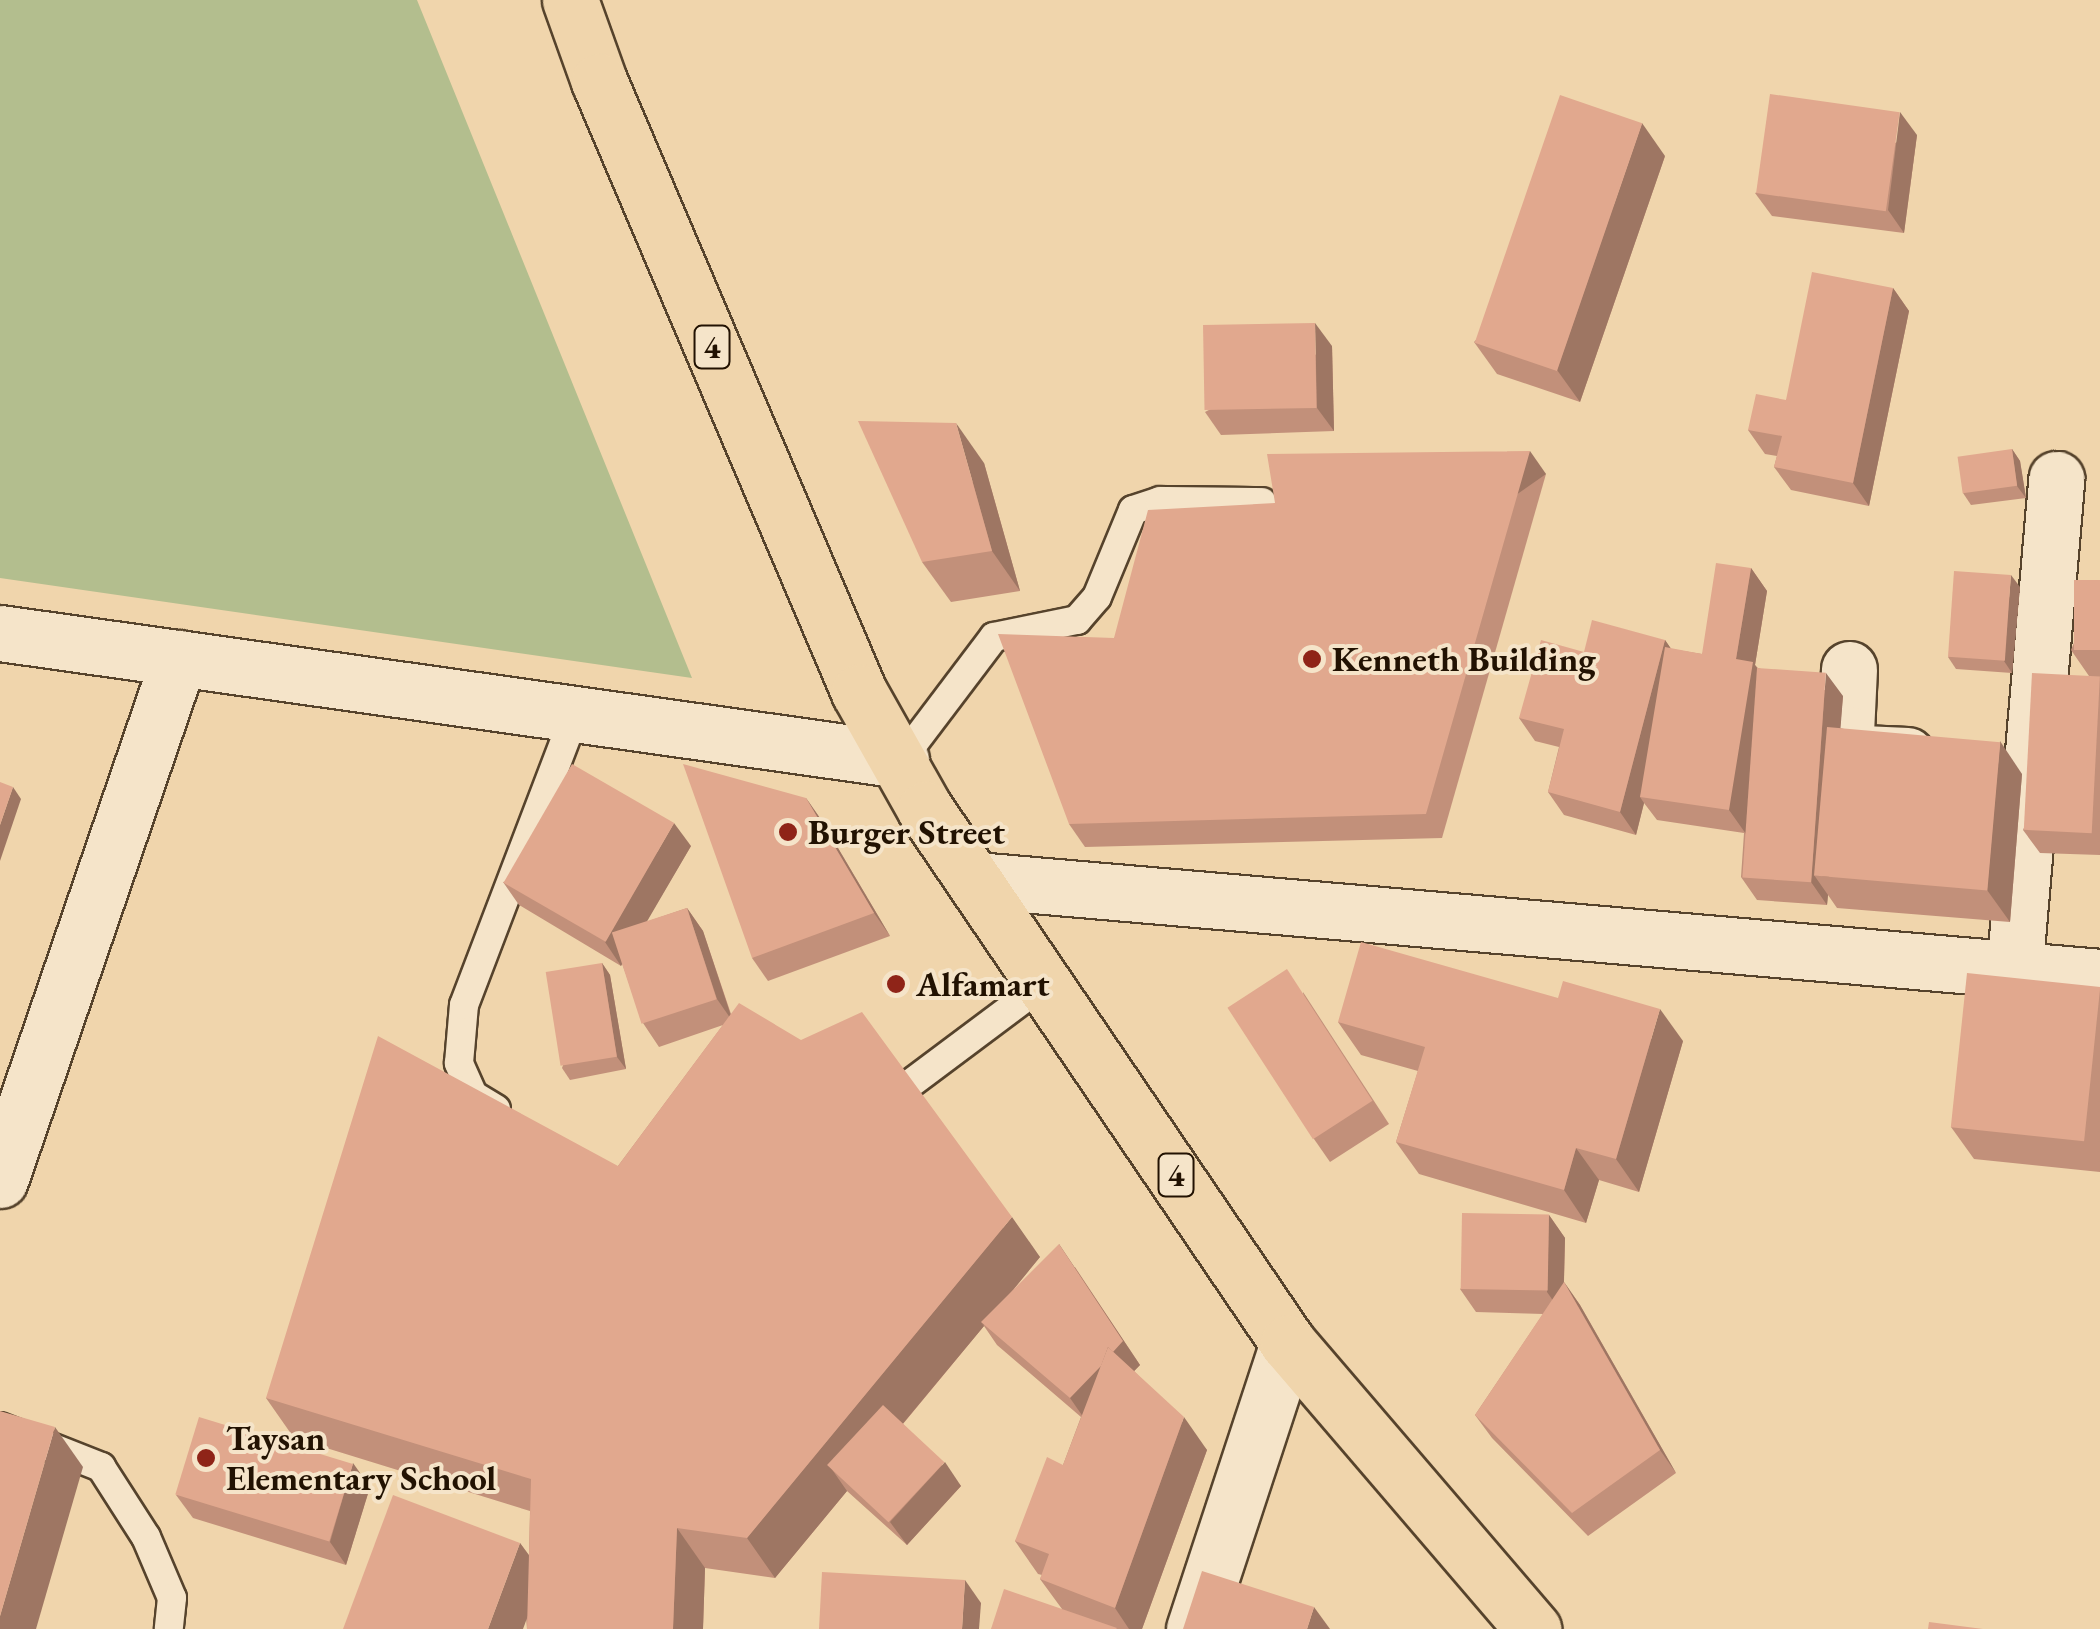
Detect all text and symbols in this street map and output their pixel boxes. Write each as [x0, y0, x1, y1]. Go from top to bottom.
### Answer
road number: 4 [692, 320, 732, 374]
place label: Kenneth Building [1332, 638, 1596, 680]
marker: Kenneth Building [1301, 648, 1323, 670]
place label: Burger Street [808, 811, 1005, 853]
marker: Burger Street [777, 821, 799, 843]
place label: Alfamart [916, 963, 1050, 1005]
marker: Alfamart [885, 973, 907, 995]
road number: 4 [1156, 1148, 1196, 1202]
place label: Taysan Elementary School [226, 1417, 496, 1499]
marker: Taysan Elementary School [195, 1447, 217, 1469]

